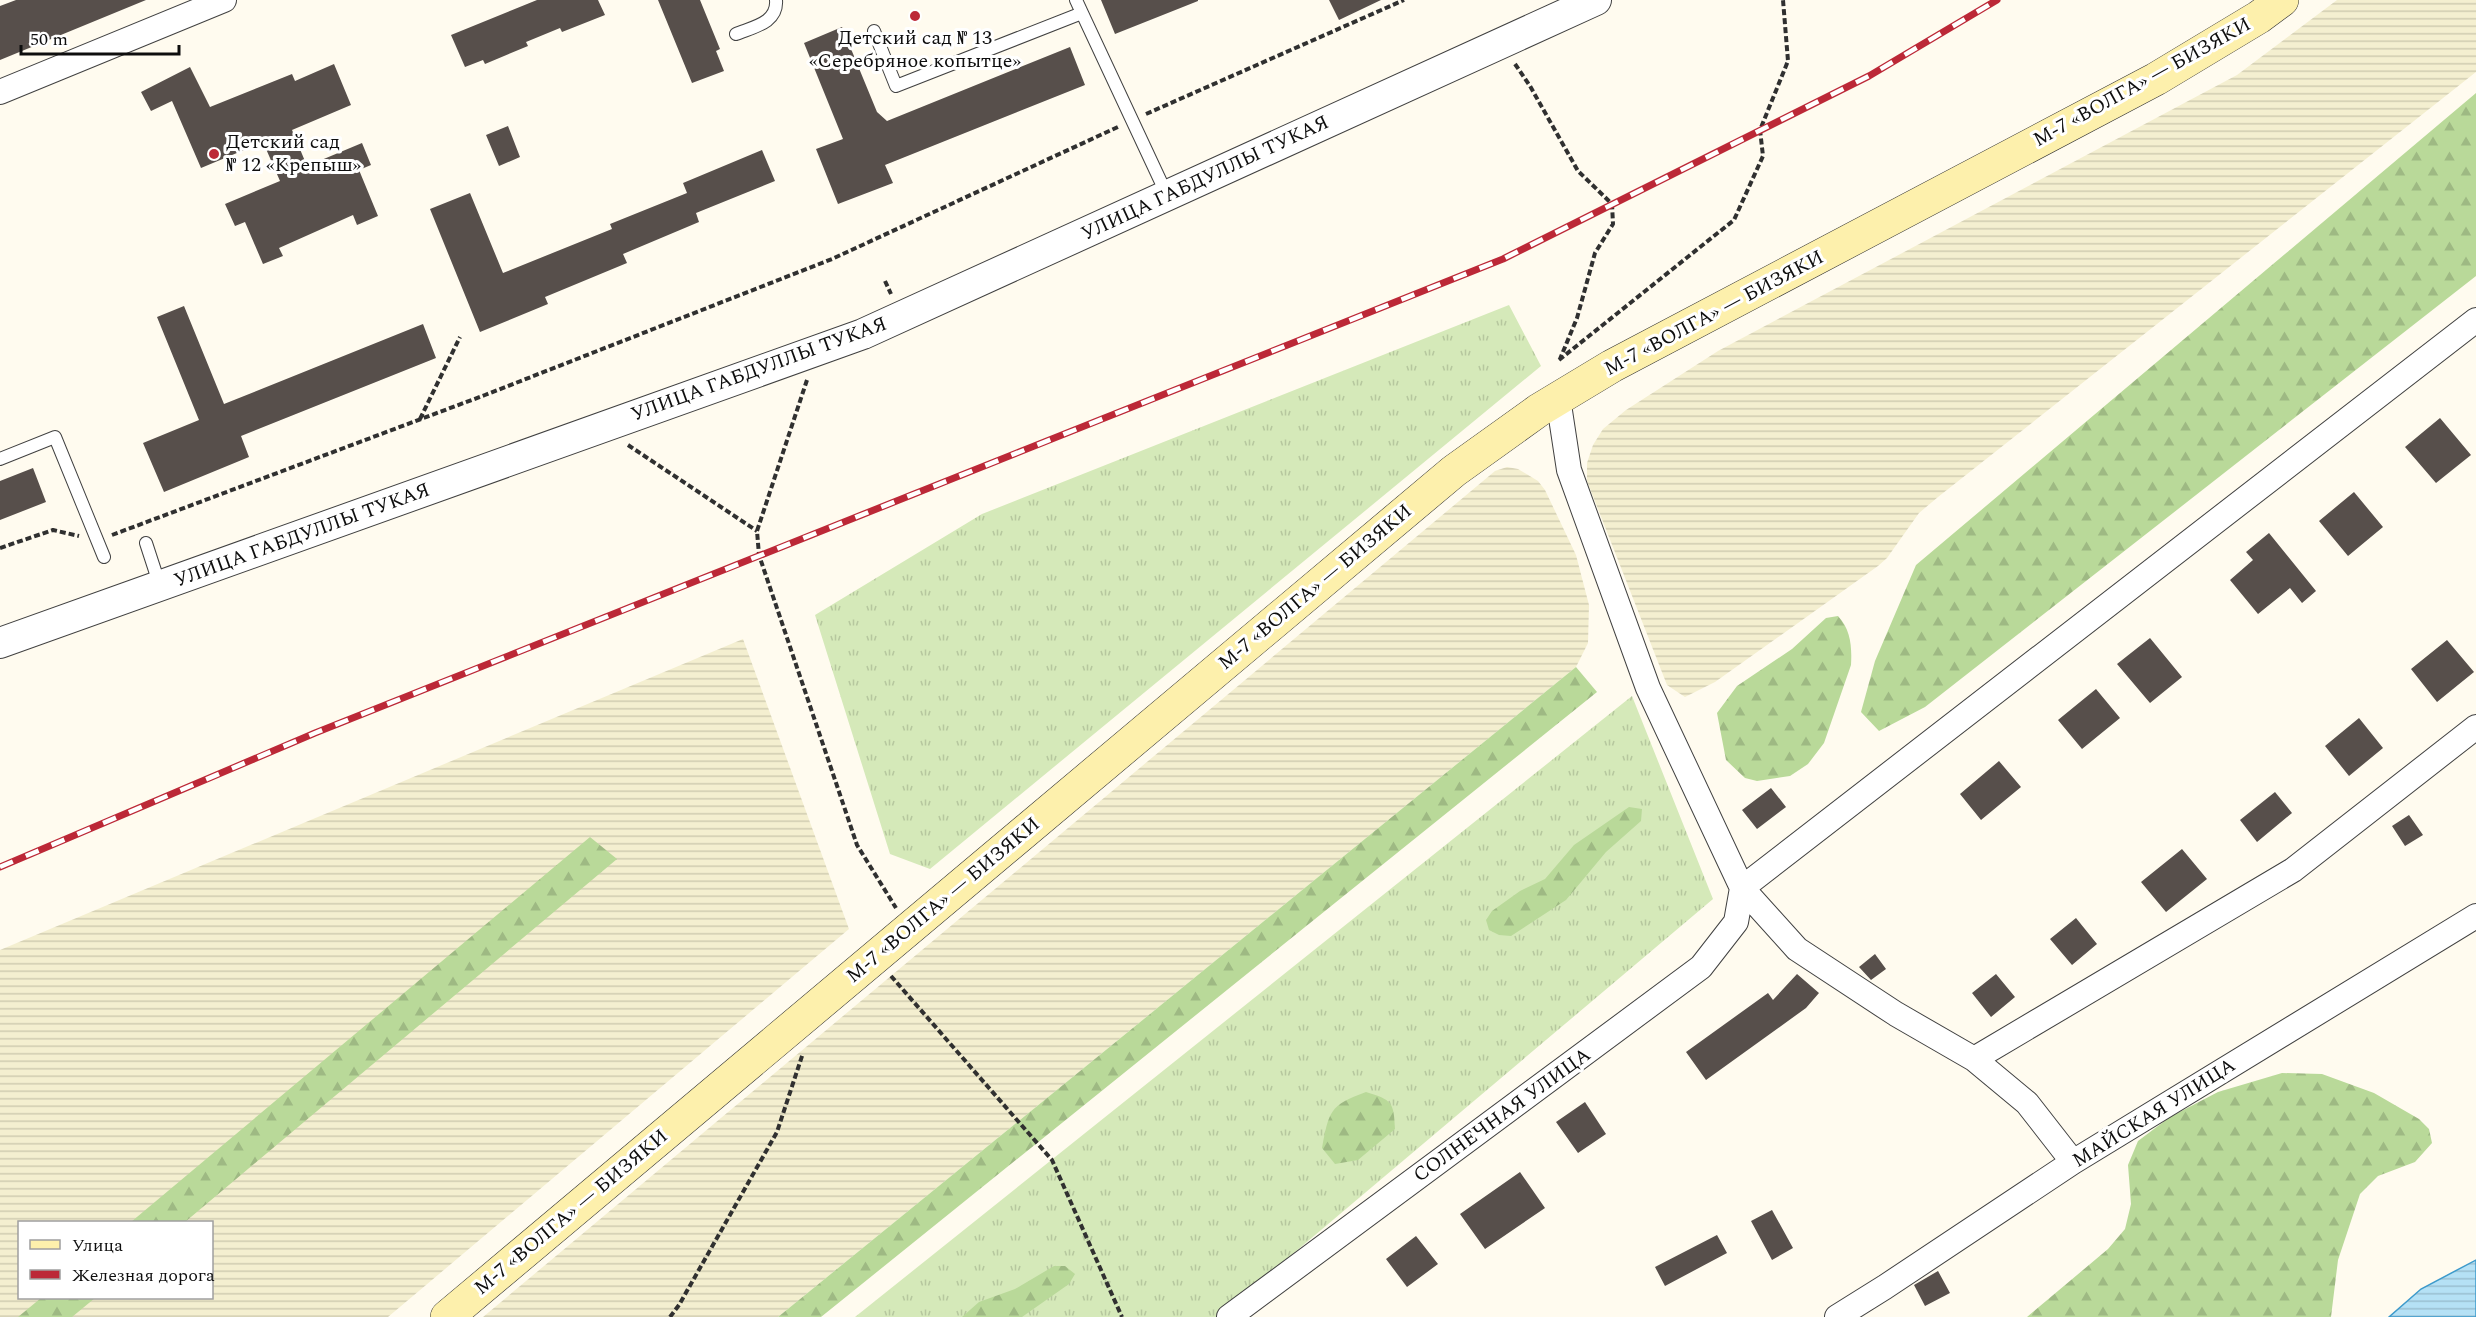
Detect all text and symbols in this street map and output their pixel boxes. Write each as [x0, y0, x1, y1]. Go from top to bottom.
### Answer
marker: Детский сад № 13 «Серебряное копытце» [908, 9, 922, 23]
street label: М-7 «ВОЛГА» — БИЗЯКИ [2027, 9, 2257, 155]
scale bar [21, 18, 178, 56]
place label: Детский сад № 13 «Серебряное копытце» [809, 23, 1021, 76]
text: 50 m [30, 26, 68, 53]
street label: УЛИЦА ГАБДУЛЛЫ ТУКАЯ [1076, 107, 1334, 249]
place label: Детский сад № 12 «Крепыш» [226, 127, 362, 180]
marker: Детский сад № 12 «Крепыш» [207, 147, 221, 161]
street label: М-7 «ВОЛГА» — БИЗЯКИ [1599, 242, 1829, 384]
street label: УЛИЦА ГАБДУЛЛЫ ТУКАЯ [627, 309, 891, 429]
street label: УЛИЦА ГАБДУЛЛЫ ТУКАЯ [170, 475, 434, 595]
street label: М-7 «ВОЛГА» — БИЗЯКИ [1211, 497, 1419, 677]
street label: М-7 «ВОЛГА» — БИЗЯКИ [839, 810, 1047, 990]
street label: СОЛНЕЧНАЯ УЛИЦА [1407, 1040, 1597, 1190]
street label: МАЙСКАЯ УЛИЦА [2066, 1051, 2242, 1175]
street label: М-7 «ВОЛГА» — БИЗЯКИ [467, 1122, 675, 1302]
legend [18, 1221, 213, 1299]
text: Улица [72, 1232, 123, 1259]
text: Железная дорога [72, 1262, 215, 1289]

